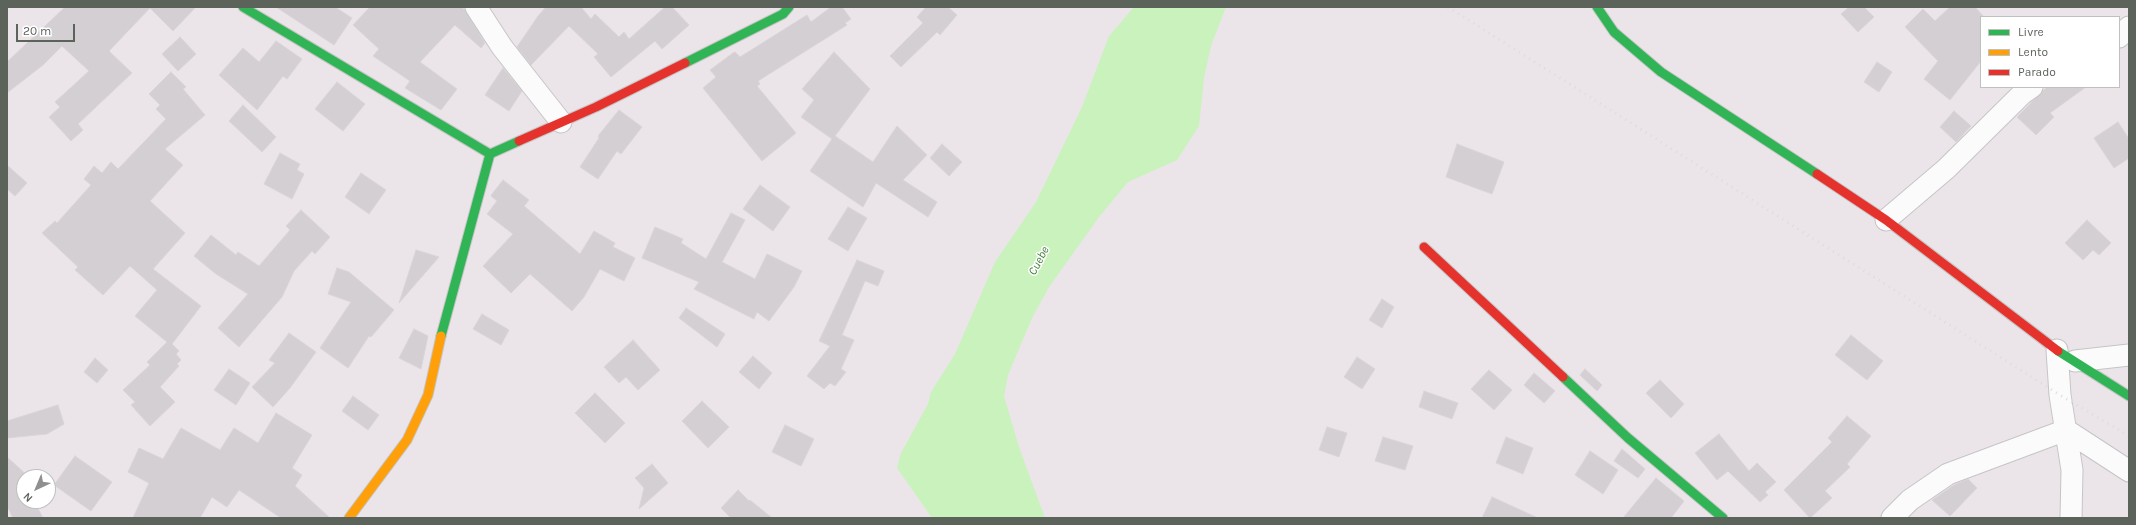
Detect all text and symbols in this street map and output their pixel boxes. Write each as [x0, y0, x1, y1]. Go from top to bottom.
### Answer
scale bar [18, 16, 77, 42]
legend [1980, 16, 2120, 88]
text: 20 m [23, 24, 51, 38]
text: Livre [2018, 25, 2044, 39]
text: Lento [2018, 45, 2048, 59]
text: Parado [2018, 65, 2056, 79]
water label: Cuebe [1025, 244, 1053, 278]
north arrow [16, 469, 56, 509]
text: N [21, 490, 35, 505]

